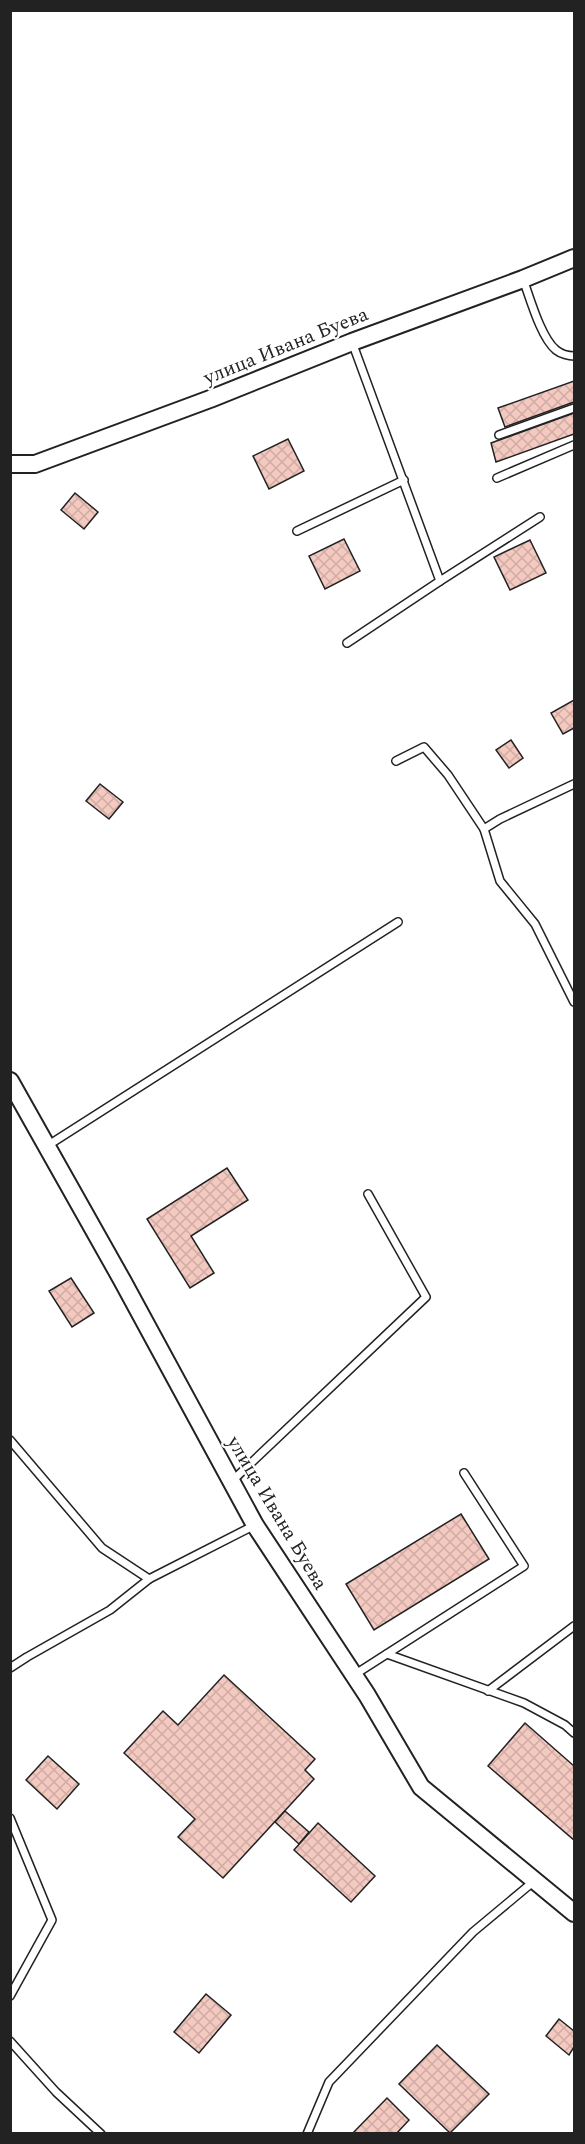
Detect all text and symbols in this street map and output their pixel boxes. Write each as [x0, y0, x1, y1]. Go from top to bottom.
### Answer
street label: улица Ивана Буева [198, 299, 373, 393]
street label: улица Ивана Буева [218, 1429, 335, 1596]

